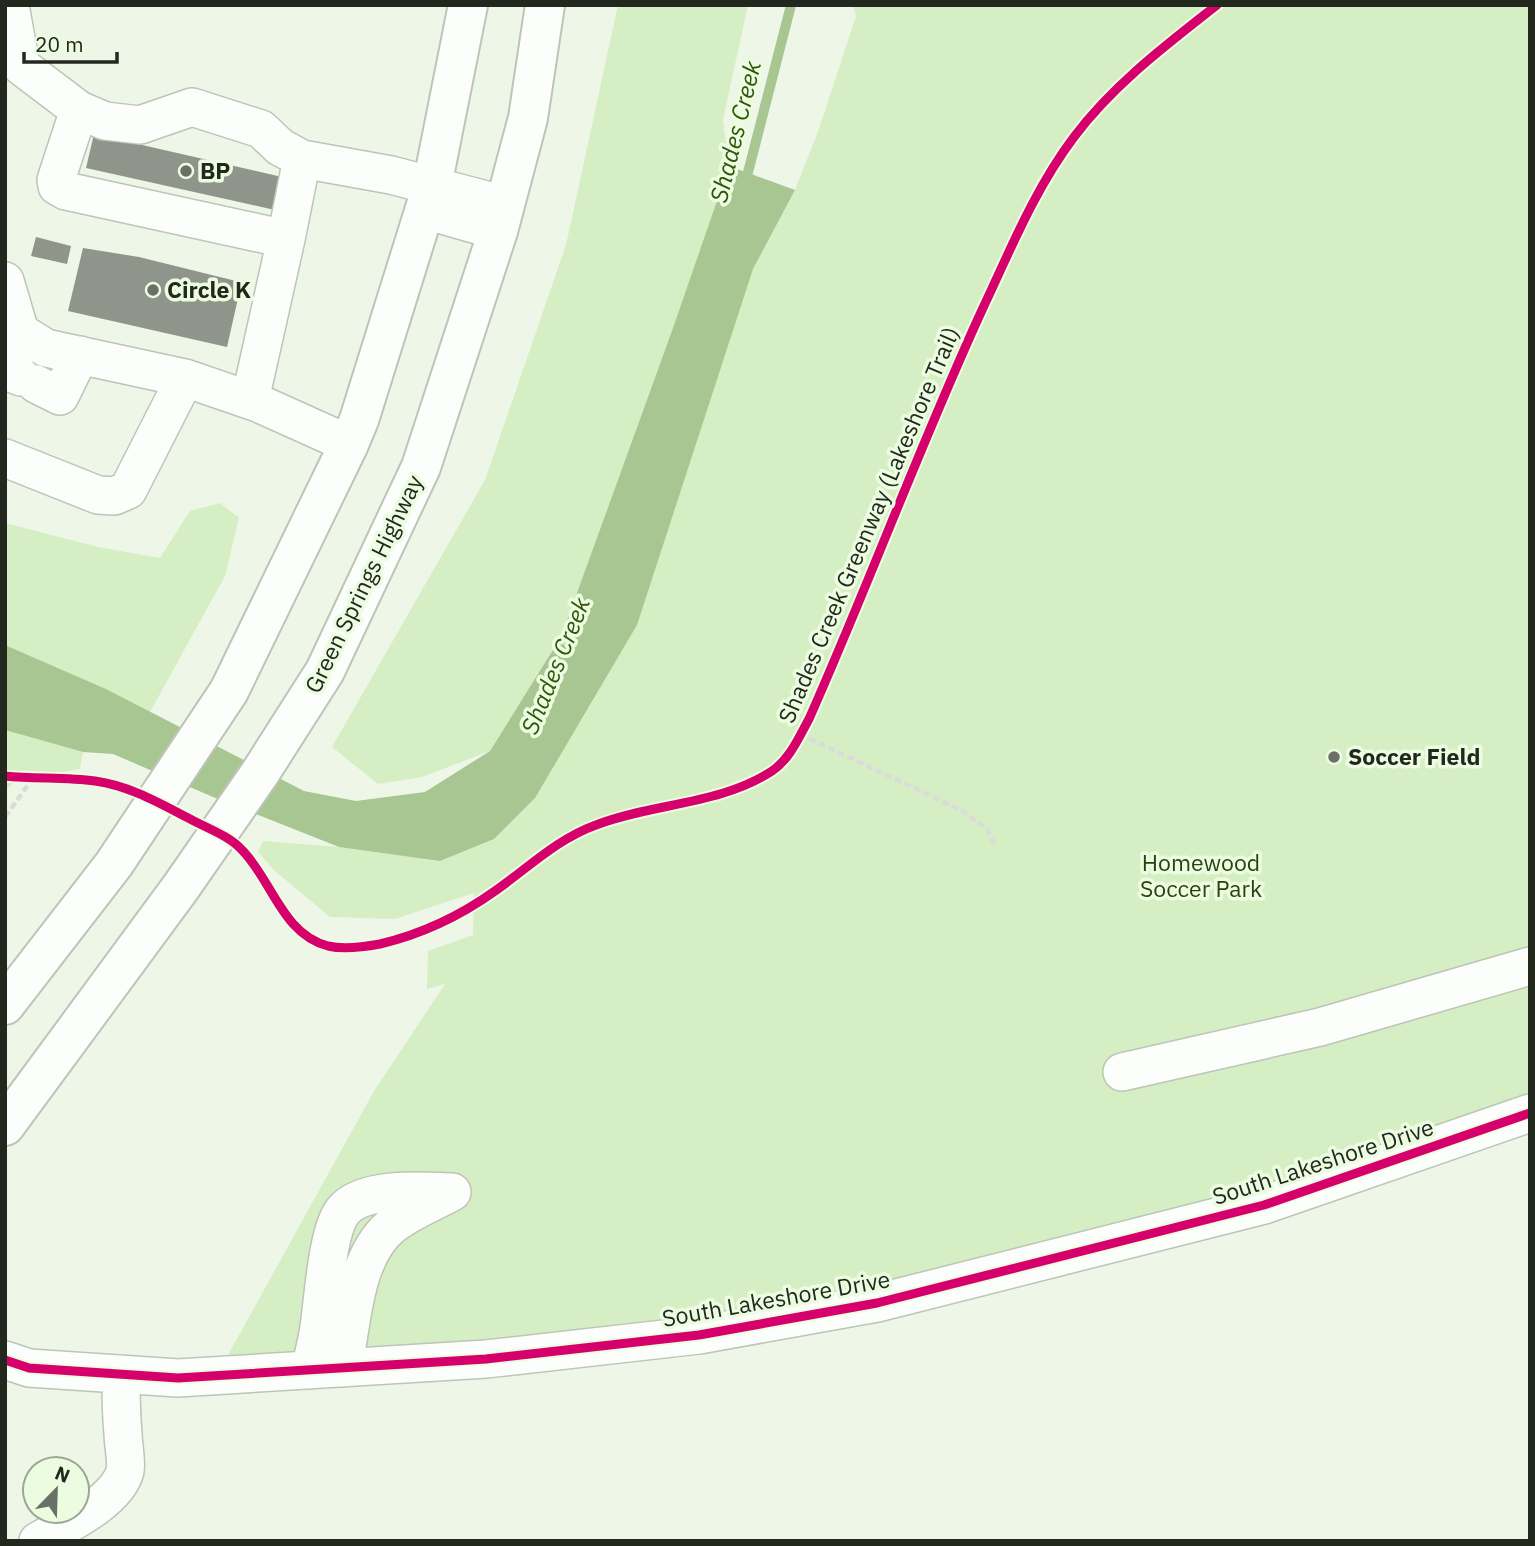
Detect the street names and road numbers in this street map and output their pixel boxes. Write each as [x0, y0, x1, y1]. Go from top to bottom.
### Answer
street label: Shades Creek Greenway (Lakeshore Trail) [771, 322, 965, 727]
street label: Green Springs Highway [297, 469, 429, 698]
street label: South Lakeshore Drive [1208, 1111, 1437, 1211]
street label: South Lakeshore Drive [660, 1263, 892, 1333]

